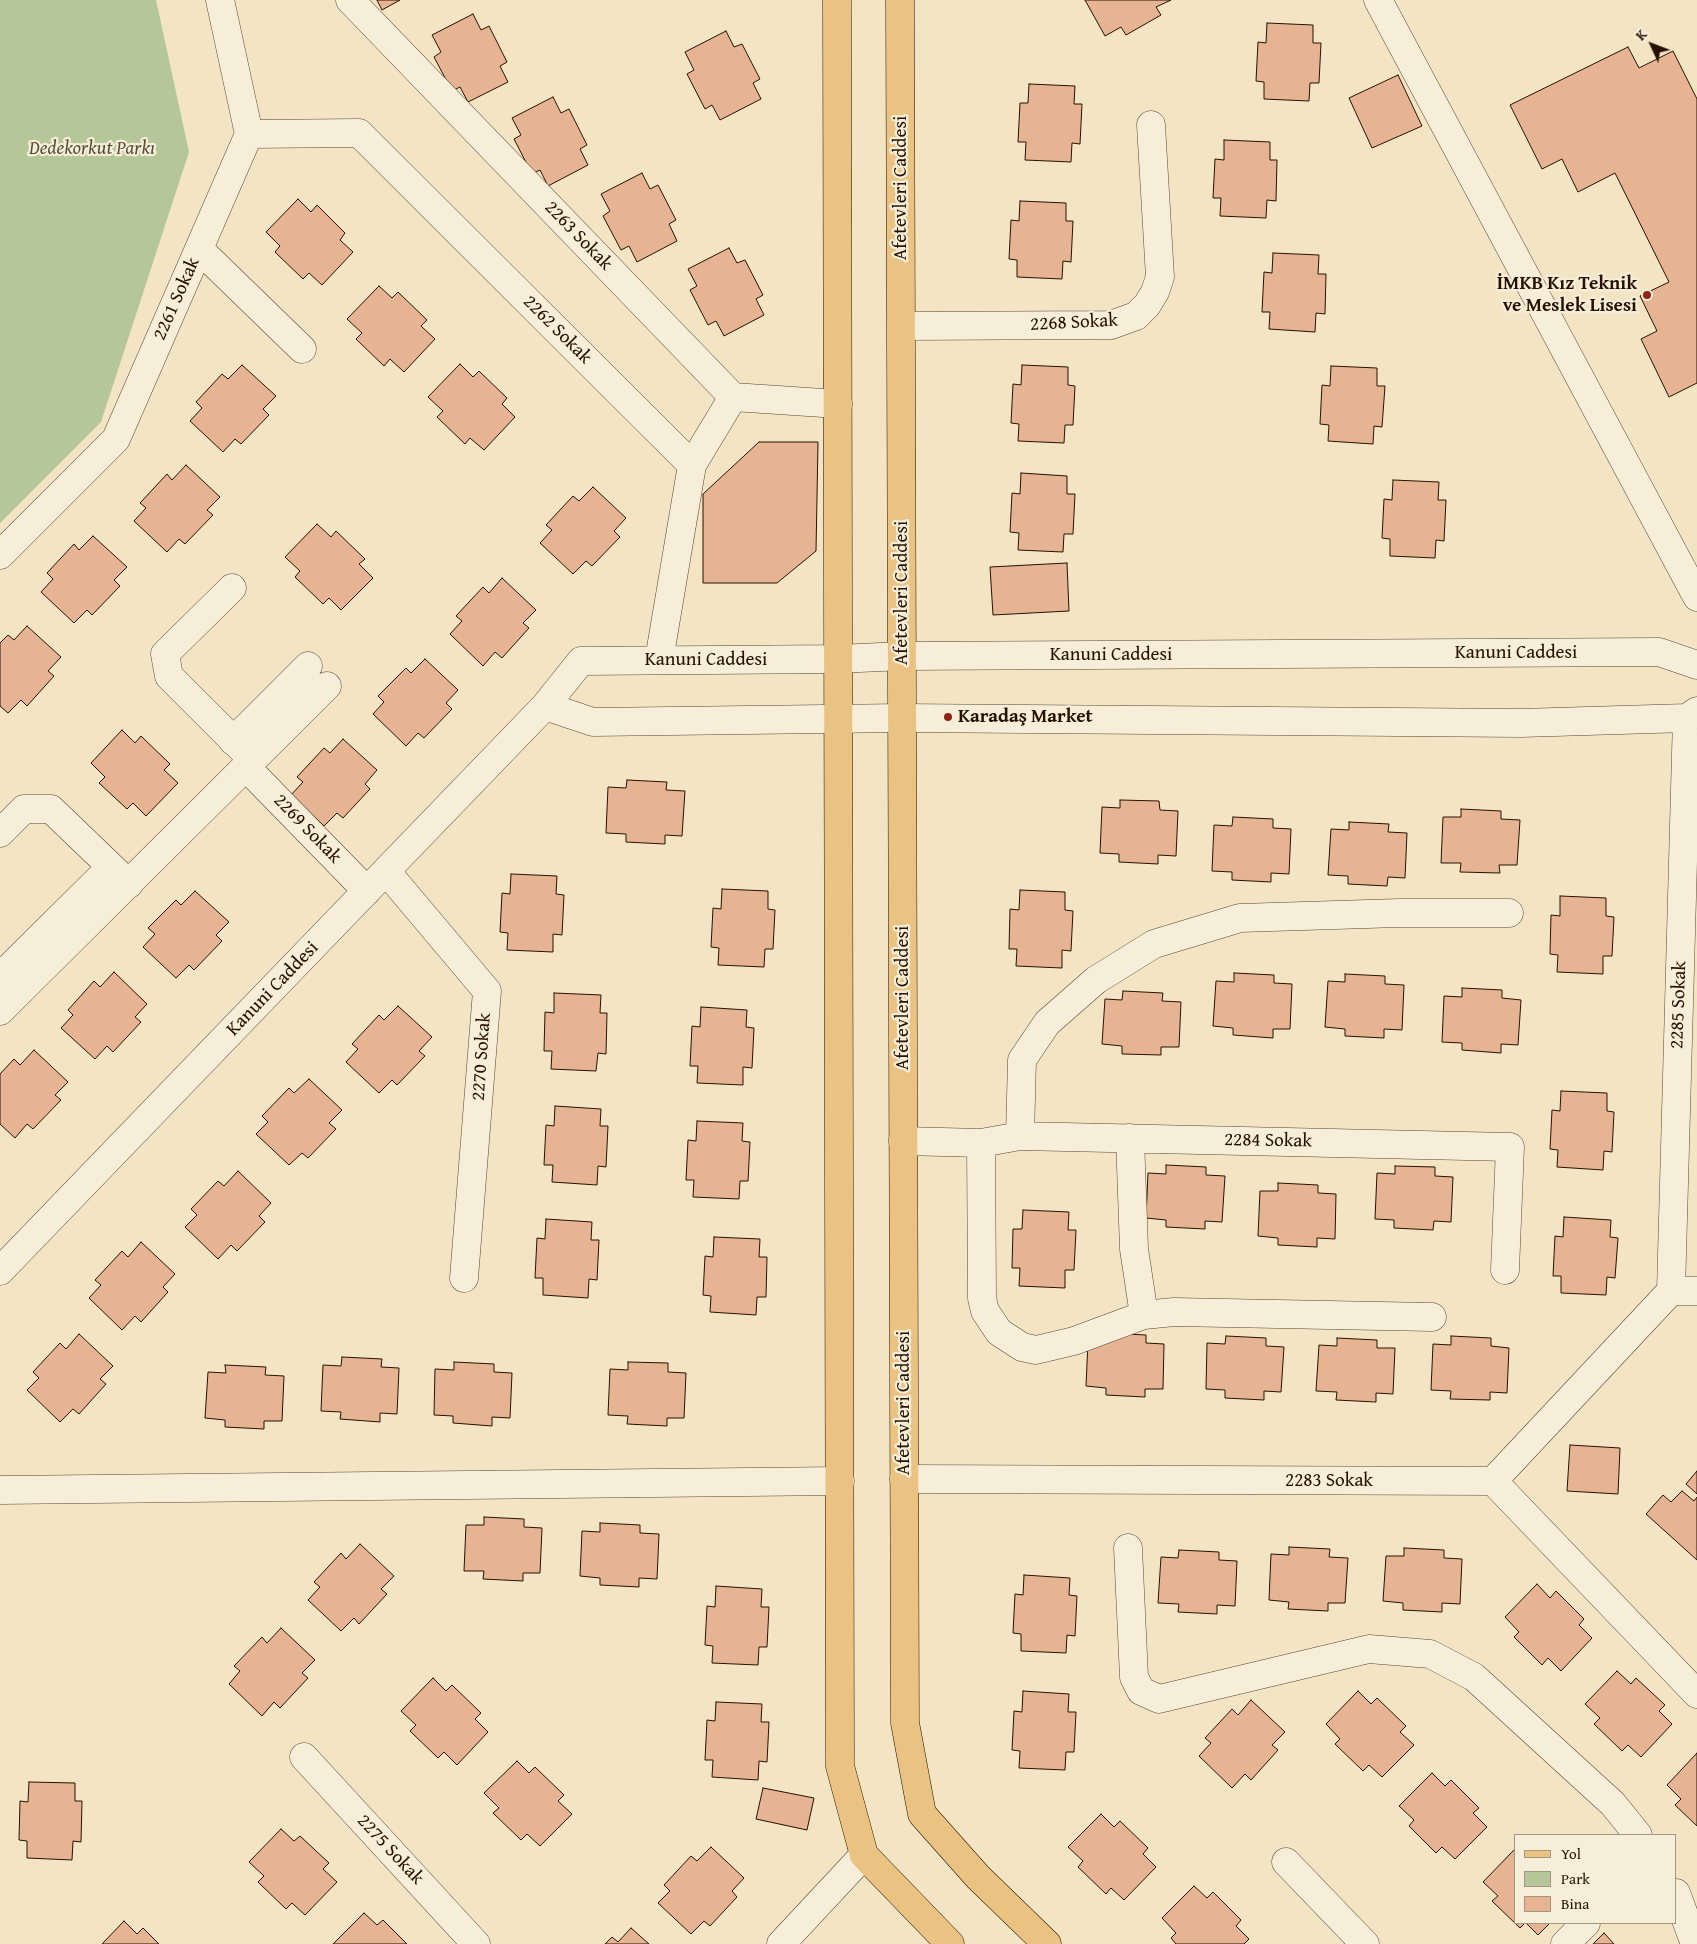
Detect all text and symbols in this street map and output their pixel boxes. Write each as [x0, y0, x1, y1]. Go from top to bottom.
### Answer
north arrow [1627, 20, 1677, 70]
text: K [1631, 25, 1651, 45]
street label: Afetevleri Caddesi [890, 116, 912, 260]
park label: Dedekorkut Parkı [29, 138, 155, 160]
street label: 2263 Sokak [539, 196, 617, 276]
street label: 2261 Sokak [149, 254, 205, 344]
place label: İMKB Kız Teknik ve Meslek Lisesi [1497, 273, 1637, 317]
marker: İMKB Kız Teknik ve Meslek Lisesi [1641, 289, 1653, 301]
street label: 2262 Sokak [518, 291, 596, 369]
street label: 2268 Sokak [1029, 309, 1119, 337]
street label: Afetevleri Caddesi [891, 521, 913, 665]
street label: Kanuni Caddesi [1455, 642, 1577, 664]
street label: Kanuni Caddesi [1050, 644, 1172, 666]
street label: Kanuni Caddesi [645, 649, 767, 671]
place label: Karadaş Market [958, 706, 1093, 728]
marker: Karadaş Market [942, 711, 954, 723]
street label: 2269 Sokak [268, 789, 346, 869]
street label: Afetevleri Caddesi [892, 926, 914, 1070]
street label: Kanuni Caddesi [222, 937, 324, 1041]
street label: 2285 Sokak [1666, 961, 1692, 1049]
street label: 2270 Sokak [468, 1012, 496, 1102]
street label: 2284 Sokak [1224, 1129, 1312, 1153]
street label: Afetevleri Caddesi [893, 1331, 915, 1475]
street label: 2283 Sokak [1285, 1470, 1373, 1492]
street label: 2275 Sokak [352, 1810, 428, 1890]
legend [1514, 1834, 1677, 1924]
text: Yol [1561, 1843, 1581, 1864]
text: Park [1561, 1868, 1590, 1889]
text: Bina [1561, 1893, 1589, 1914]

